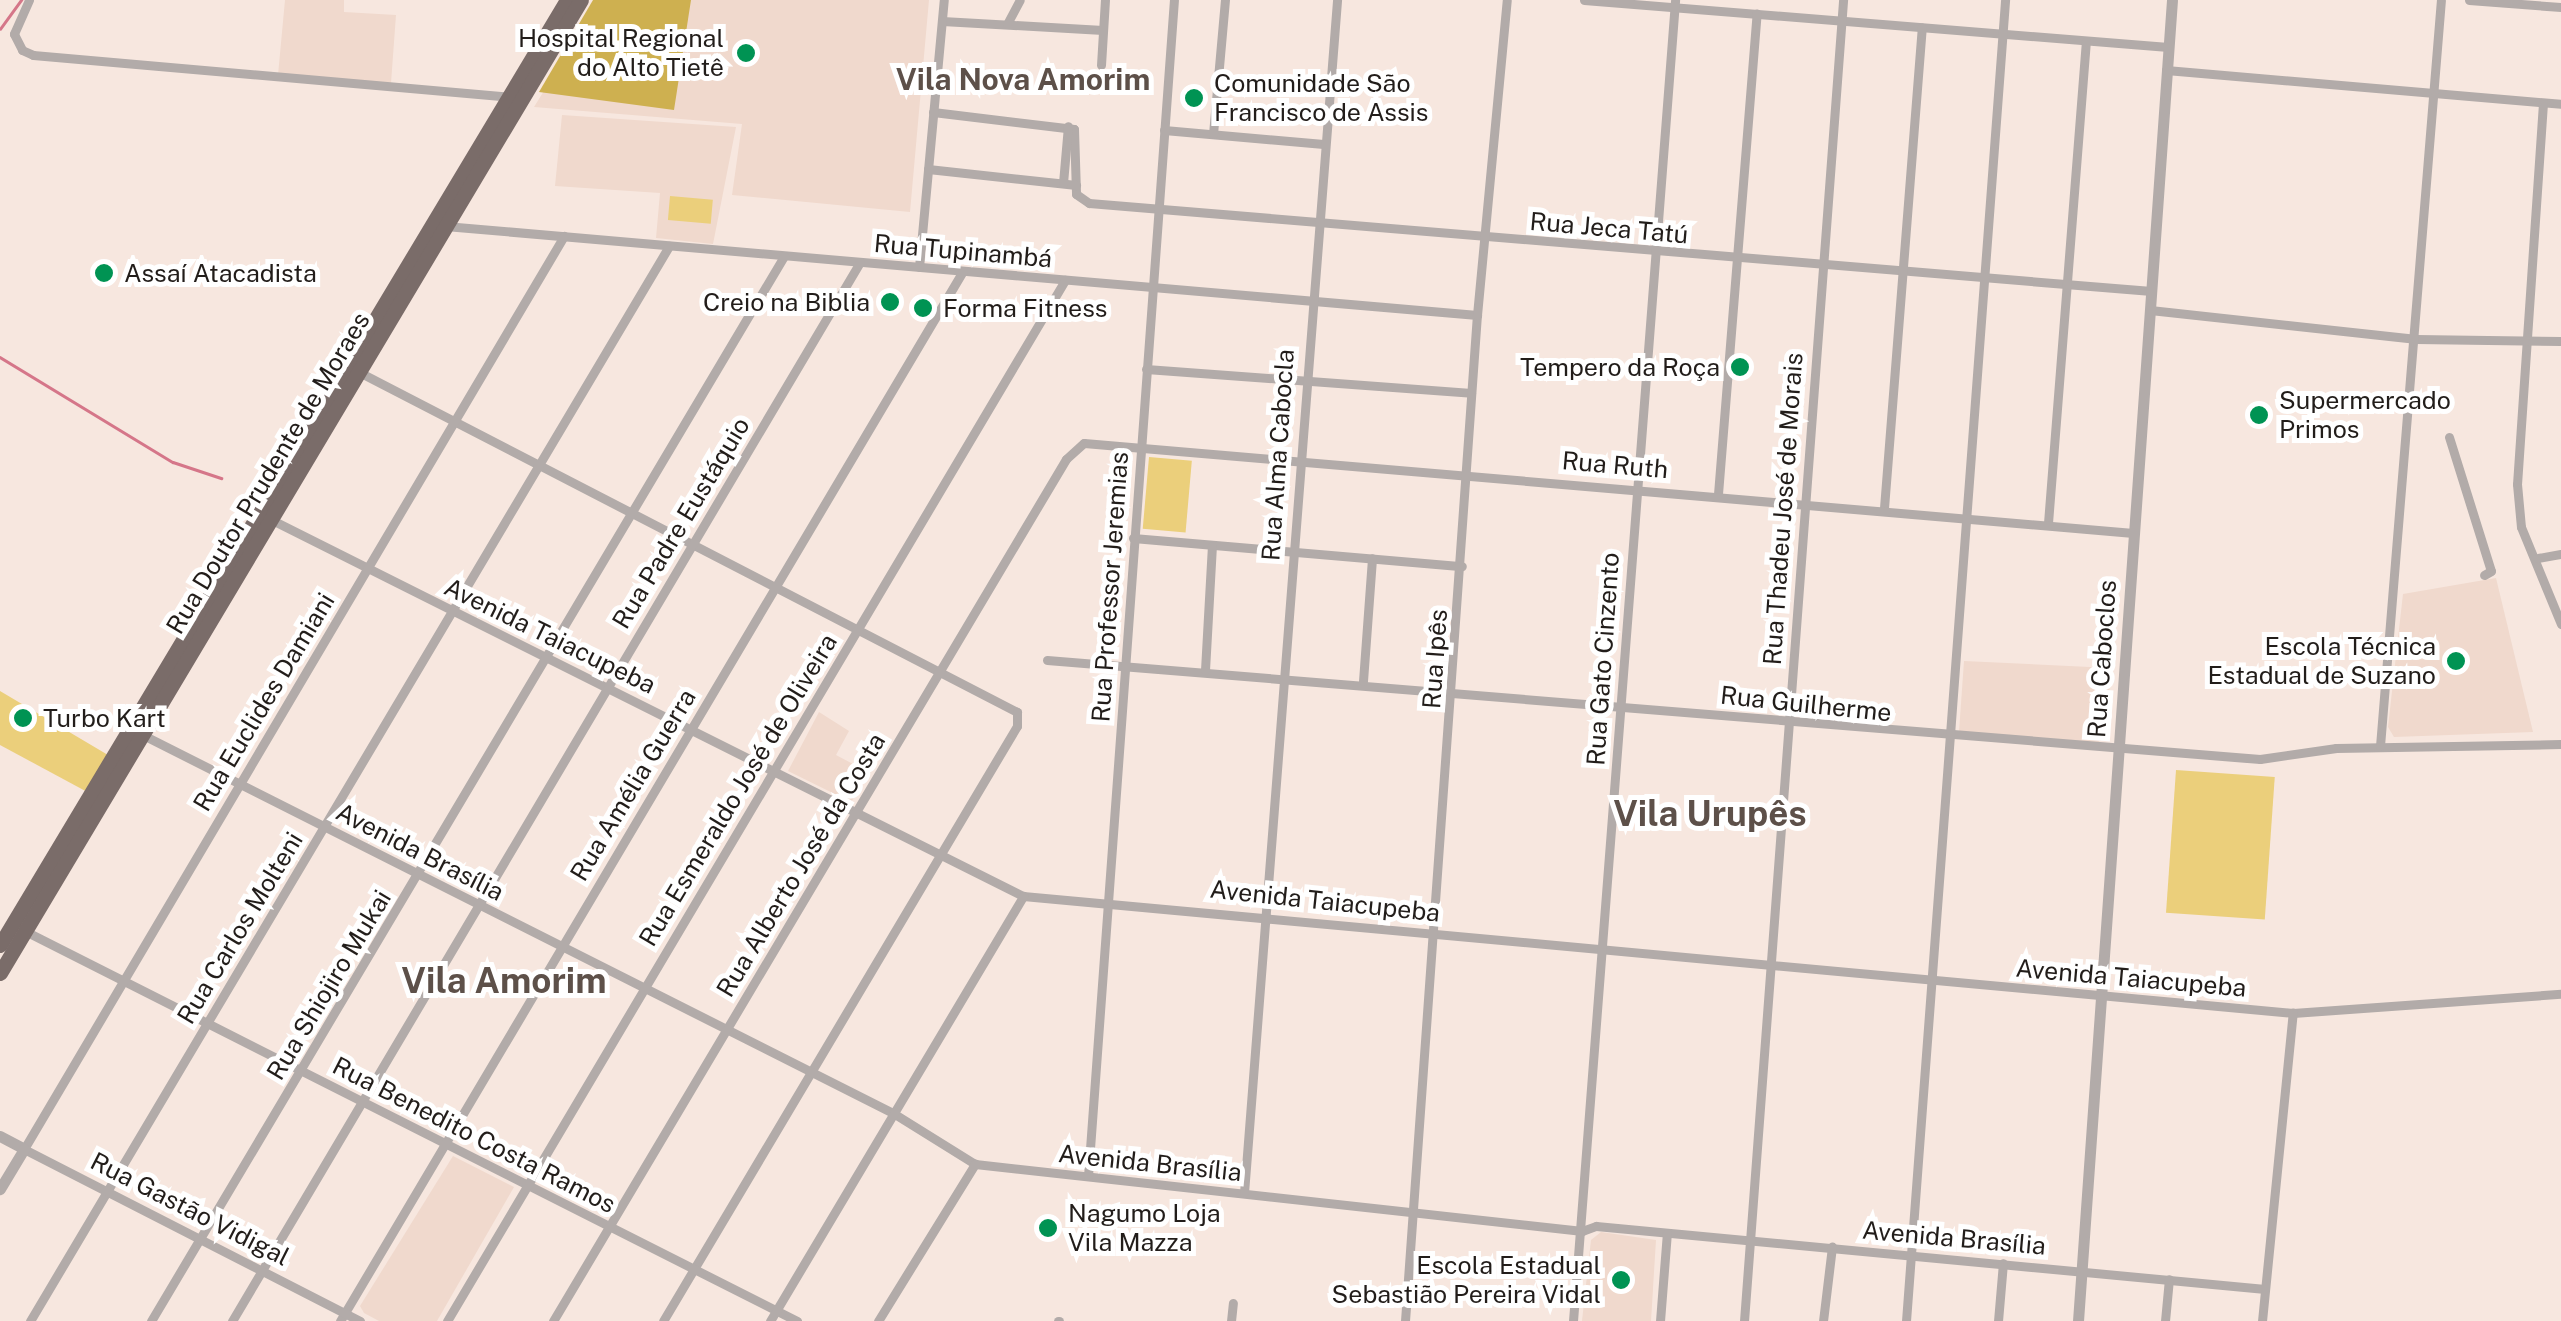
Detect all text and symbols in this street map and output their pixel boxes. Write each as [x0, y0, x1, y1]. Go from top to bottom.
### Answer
place label: Hospital Regional do Alto Tietê [518, 24, 724, 83]
marker: Hospital Regional do Alto Tietê [733, 40, 759, 66]
district label: Vila Nova Amorim [896, 61, 1150, 97]
place label: Comunidade São Francisco de Assis [1214, 69, 1429, 128]
marker: Comunidade São Francisco de Assis [1183, 87, 1205, 109]
street label: Rua Jeca Tatú [1528, 206, 1690, 250]
street label: Rua Tupinambá [873, 228, 1053, 274]
place label: Assaí Atacadista [124, 258, 317, 288]
marker: Assaí Atacadista [93, 262, 115, 284]
place label: Creio na Biblia [703, 287, 870, 317]
marker: Creio na Biblia [879, 291, 901, 313]
place label: Forma Fitness [943, 293, 1107, 323]
marker: Forma Fitness [912, 297, 934, 319]
street label: Rua Doutor Prudente de Moraes [160, 307, 376, 639]
street label: Rua Alma Cabocla [1256, 348, 1300, 562]
place label: Tempero da Roça [1520, 352, 1720, 382]
street label: Rua Thadeu José de Morais [1757, 352, 1809, 666]
marker: Tempero da Roça [1729, 356, 1751, 378]
place label: Supermercado Primos [2279, 386, 2451, 445]
marker: Supermercado Primos [2248, 404, 2270, 426]
street label: Rua Padre Eustáquio [606, 412, 756, 634]
street label: Rua Ruth [1561, 445, 1669, 485]
street label: Rua Professor Jeremias [1086, 451, 1134, 723]
street label: Rua Gato Cinzento [1581, 551, 1625, 767]
street label: Avenida Taiacupeba [440, 572, 660, 700]
street label: Rua Caboclos [2082, 579, 2122, 739]
street label: Rua Euclides Damiani [187, 587, 341, 817]
street label: Rua Ipês [1417, 608, 1453, 710]
street label: Rua Esmeraldo José de Oliveira [633, 628, 843, 952]
place label: Escola Técnica Estadual de Suzano [2207, 632, 2436, 691]
marker: Escola Técnica Estadual de Suzano [2445, 650, 2467, 672]
street label: Rua Guilherme [1719, 680, 1893, 728]
street label: Rua Amélia Guerra [564, 684, 702, 886]
place label: Turbo Kart [43, 703, 166, 733]
marker: Turbo Kart [12, 707, 34, 729]
street label: Rua Alberto José da Costa [710, 727, 892, 1003]
district label: Vila Urupês [1613, 793, 1807, 835]
street label: Avenida Brasília [331, 797, 509, 907]
street label: Rua Carlos Molteni [171, 827, 309, 1029]
street label: Avenida Taiacupeba [1208, 874, 1442, 928]
street label: Rua Shiojiro Mukai [261, 885, 397, 1085]
street label: Avenida Taiacupeba [2015, 953, 2247, 1003]
district label: Vila Amorim [401, 960, 607, 1002]
street label: Rua Benedito Costa Ramos [328, 1050, 620, 1220]
street label: Avenida Brasília [1057, 1138, 1243, 1188]
street label: Rua Gastão Vidigal [85, 1146, 295, 1272]
place label: Nagumo Loja Vila Mazza [1068, 1199, 1221, 1258]
street label: Avenida Brasília [1861, 1215, 2047, 1261]
marker: Nagumo Loja Vila Mazza [1037, 1217, 1059, 1239]
place label: Escola Estadual Sebastião Pereira Vidal [1331, 1251, 1601, 1310]
marker: Escola Estadual Sebastião Pereira Vidal [1610, 1269, 1632, 1291]

